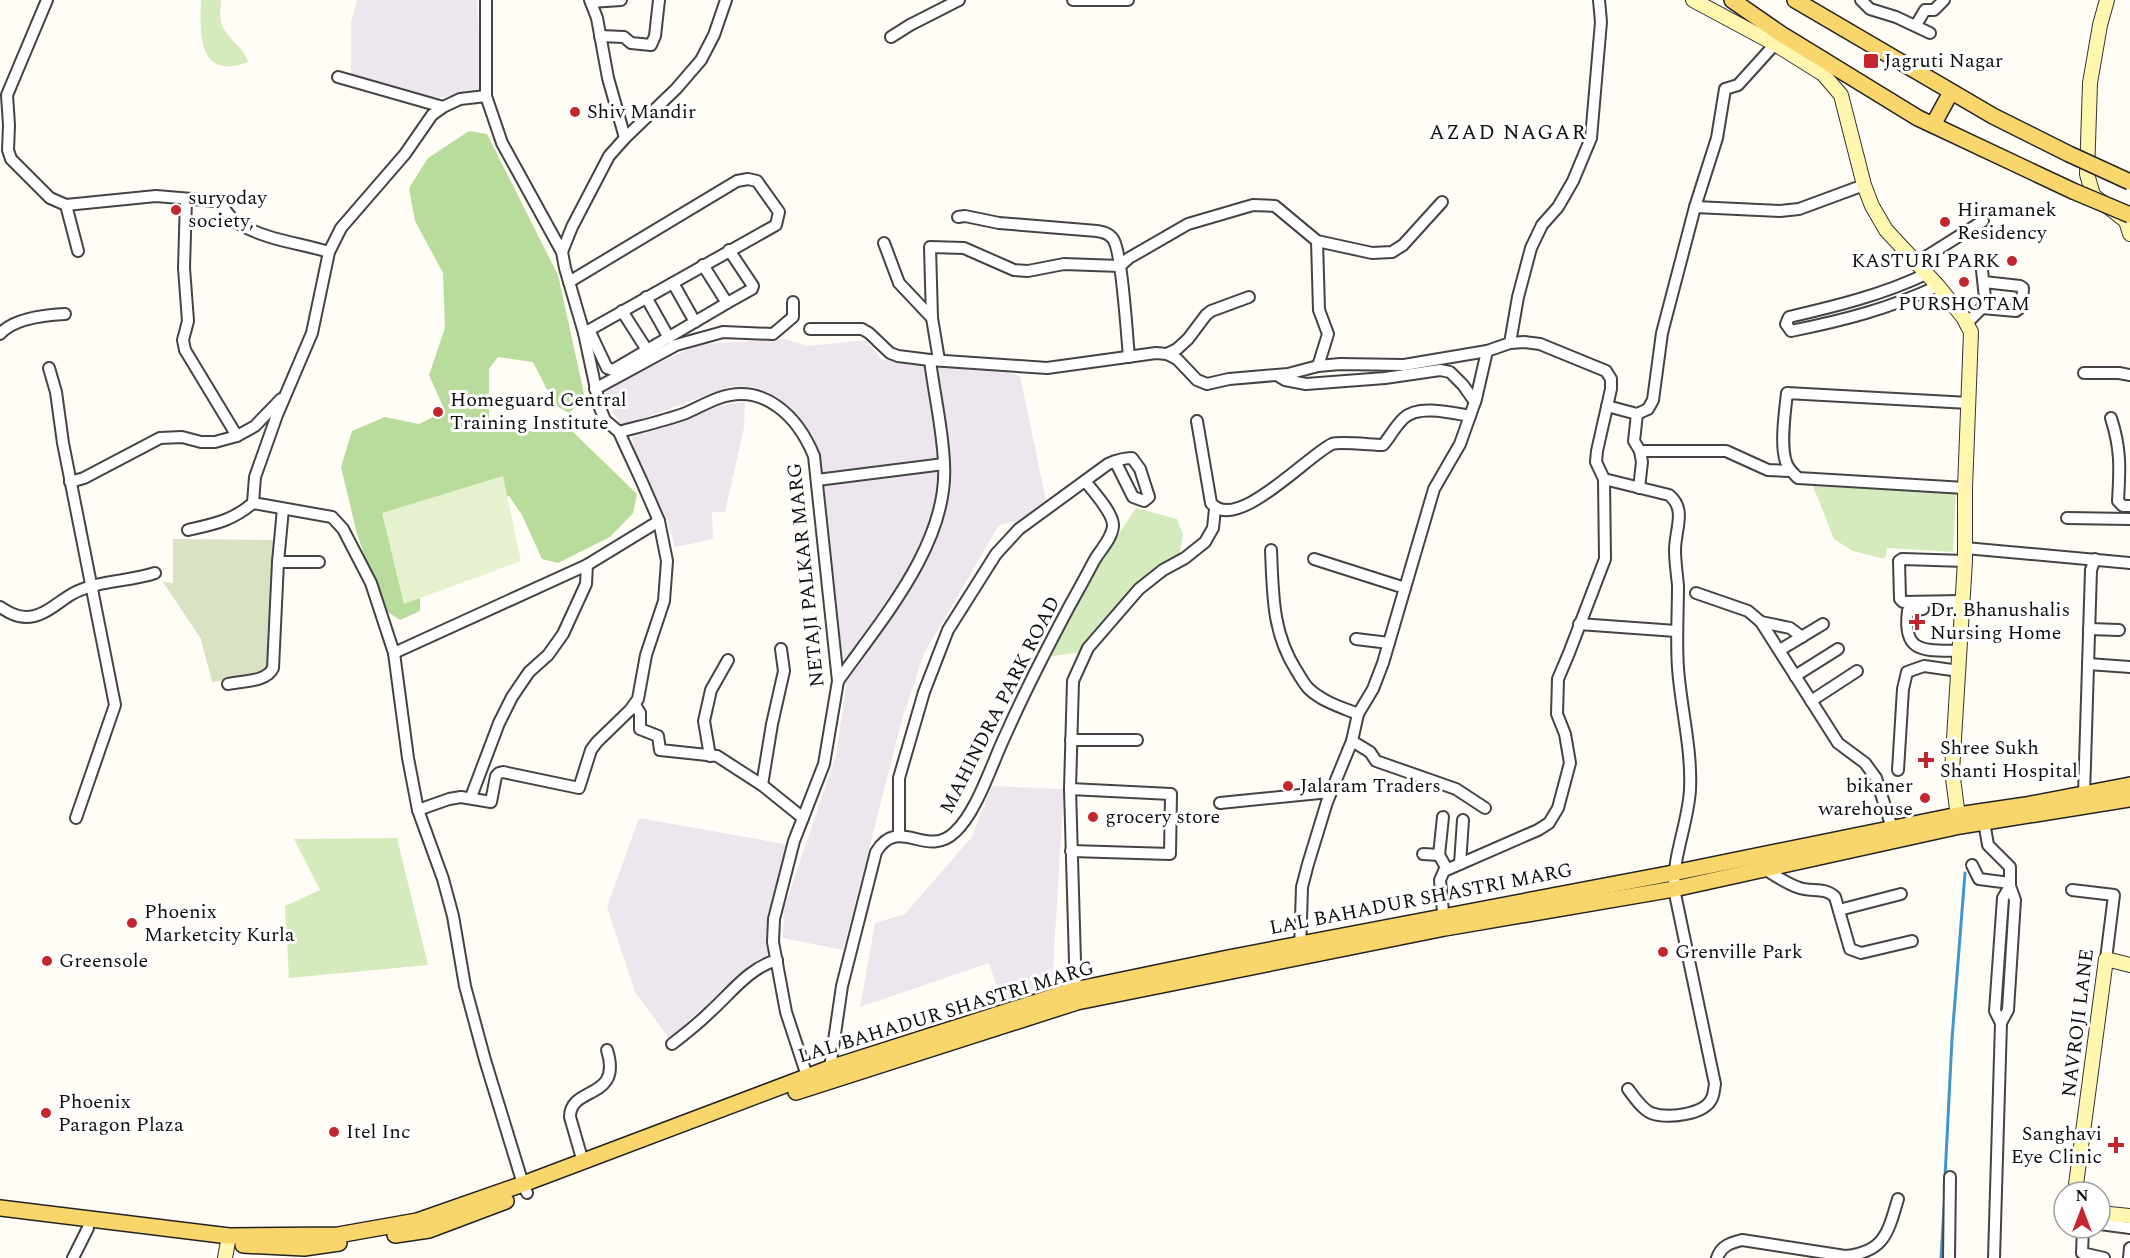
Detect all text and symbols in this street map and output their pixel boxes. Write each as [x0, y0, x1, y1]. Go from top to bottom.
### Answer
place label: Jagruti Nagar [1884, 46, 2003, 76]
marker: Jagruti Nagar [1862, 52, 1880, 70]
place label: Shiv Mandir [587, 97, 696, 127]
marker: Shiv Mandir [568, 105, 582, 119]
district label: AZAD NAGAR [1429, 117, 1587, 149]
place label: suryoday society, [188, 183, 268, 236]
place label: Hiramanek Residency [1957, 195, 2057, 248]
marker: suryoday society, [169, 203, 183, 217]
marker: Hiramanek Residency [1938, 215, 1952, 229]
place label: KASTURI PARK [1851, 246, 2001, 276]
marker: KASTURI PARK [2005, 254, 2019, 268]
marker: PURSHOTAM [1957, 275, 1971, 289]
place label: PURSHOTAM [1898, 289, 2030, 319]
place label: Homeguard Central Training Institute [450, 385, 627, 438]
marker: Homeguard Central Training Institute [431, 405, 445, 419]
street label: NETAJI PALKAR MARG [779, 461, 833, 689]
street label: MAHINDRA PARK ROAD [932, 591, 1068, 819]
place label: Dr. Bhanushalis Nursing Home [1930, 595, 2070, 648]
marker: Dr. Bhanushalis Nursing Home [1908, 613, 1926, 631]
place label: Shree Sukh Shanti Hospital [1940, 733, 2078, 786]
marker: Shree Sukh Shanti Hospital [1917, 751, 1935, 769]
place label: Jalaram Traders [1300, 771, 1441, 801]
place label: bikaner warehouse [1818, 771, 1913, 824]
marker: Jalaram Traders [1281, 779, 1295, 793]
marker: bikaner warehouse [1918, 791, 1932, 805]
place label: grocery store [1105, 802, 1220, 832]
marker: grocery store [1086, 810, 1100, 824]
street label: LAL BAHADUR SHASTRI MARG [1267, 855, 1575, 943]
place label: Phoenix Marketcity Kurla [144, 897, 295, 950]
marker: Phoenix Marketcity Kurla [125, 916, 139, 930]
place label: Grenville Park [1675, 937, 1803, 967]
marker: Grenville Park [1656, 945, 1670, 959]
place label: Greensole [59, 946, 148, 976]
street label: NAVROJI LANE [2054, 947, 2102, 1099]
street label: LAL BAHADUR SHASTRI MARG [794, 953, 1098, 1071]
marker: Greensole [40, 954, 54, 968]
place label: Phoenix Paragon Plaza [58, 1087, 184, 1140]
marker: Phoenix Paragon Plaza [39, 1106, 53, 1120]
place label: Itel Inc [346, 1117, 410, 1147]
place label: Sanghavi Eye Clinic [2011, 1119, 2102, 1172]
marker: Itel Inc [327, 1125, 341, 1139]
marker: Sanghavi Eye Clinic [2107, 1136, 2125, 1154]
north arrow [2052, 1180, 2112, 1240]
text: N [2075, 1184, 2089, 1208]

